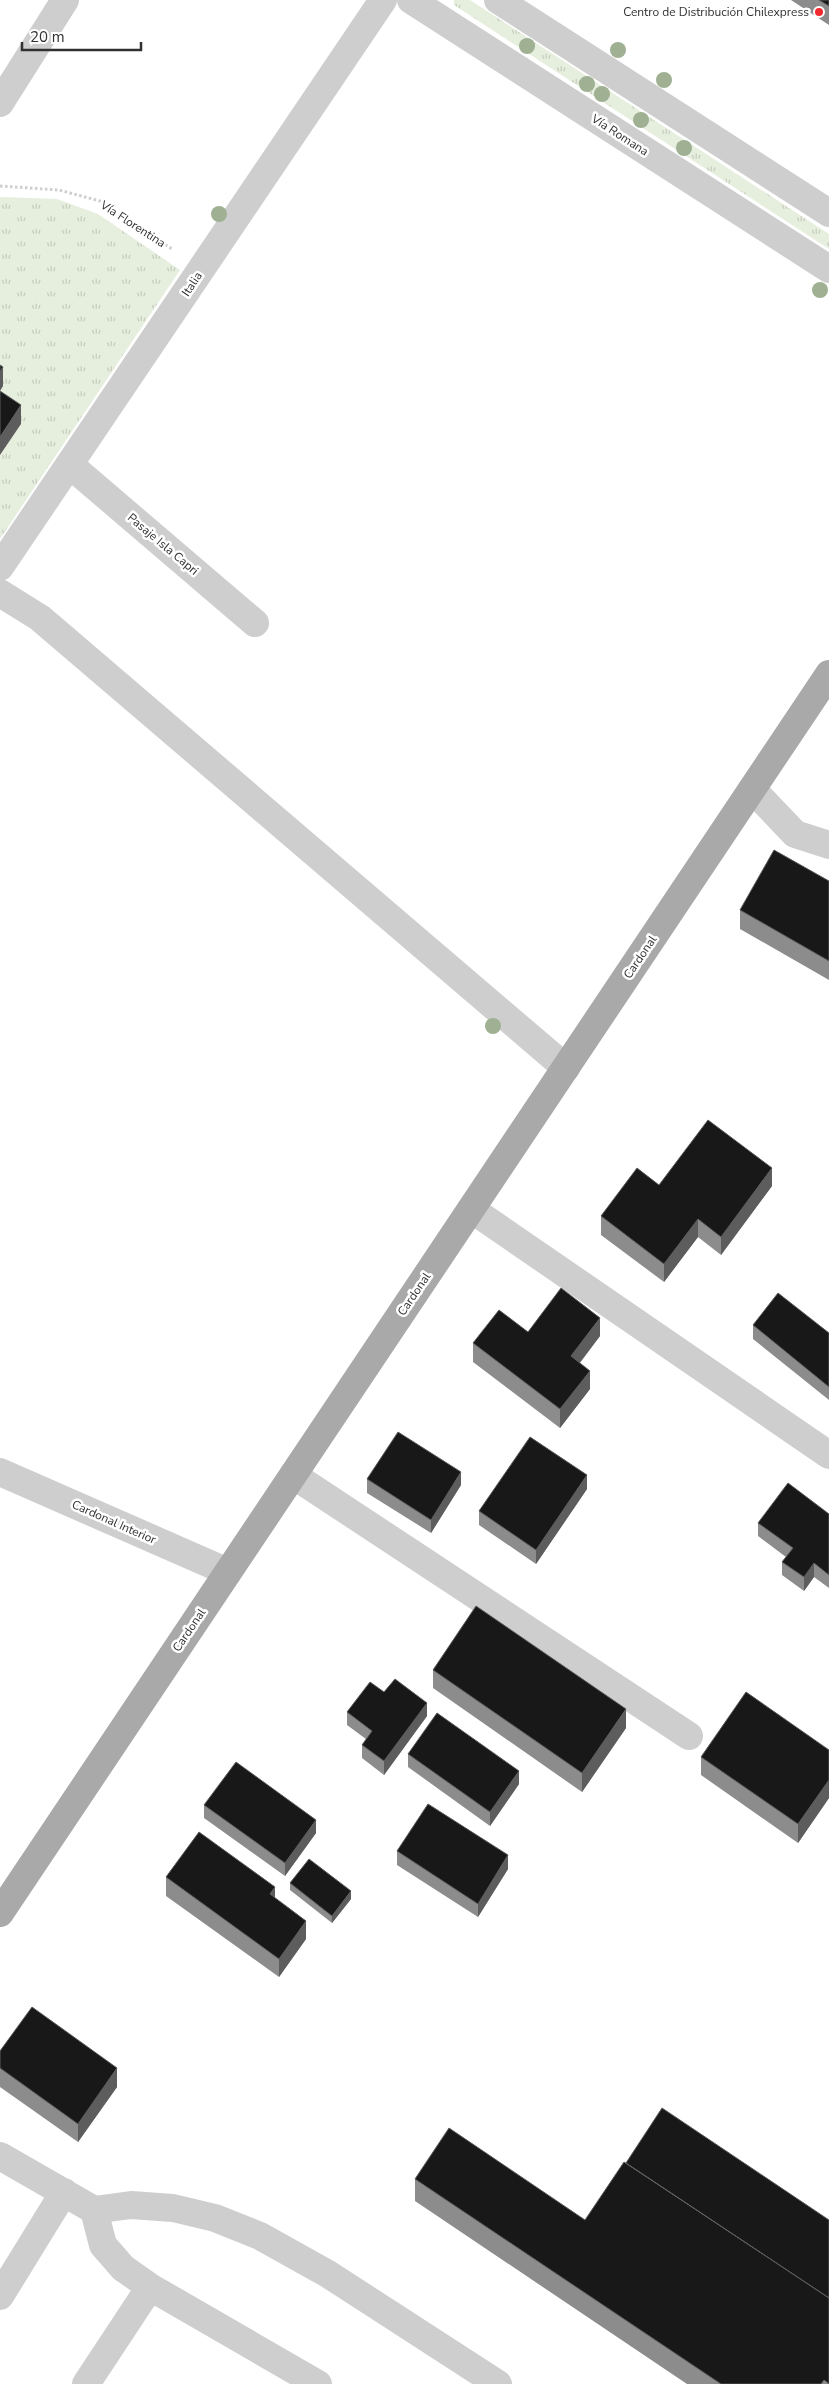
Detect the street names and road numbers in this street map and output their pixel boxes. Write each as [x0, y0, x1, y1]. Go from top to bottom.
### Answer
street label: Vía Romana [588, 110, 652, 159]
street label: Vía Florentina [96, 196, 169, 251]
street label: Italia [178, 269, 206, 299]
street label: Pasaje Isla Capri [124, 510, 202, 578]
street label: Cardonal [620, 932, 661, 982]
street label: Cardonal [394, 1269, 435, 1319]
street label: Cardonal Interior [69, 1496, 159, 1548]
street label: Cardonal [169, 1605, 210, 1655]

